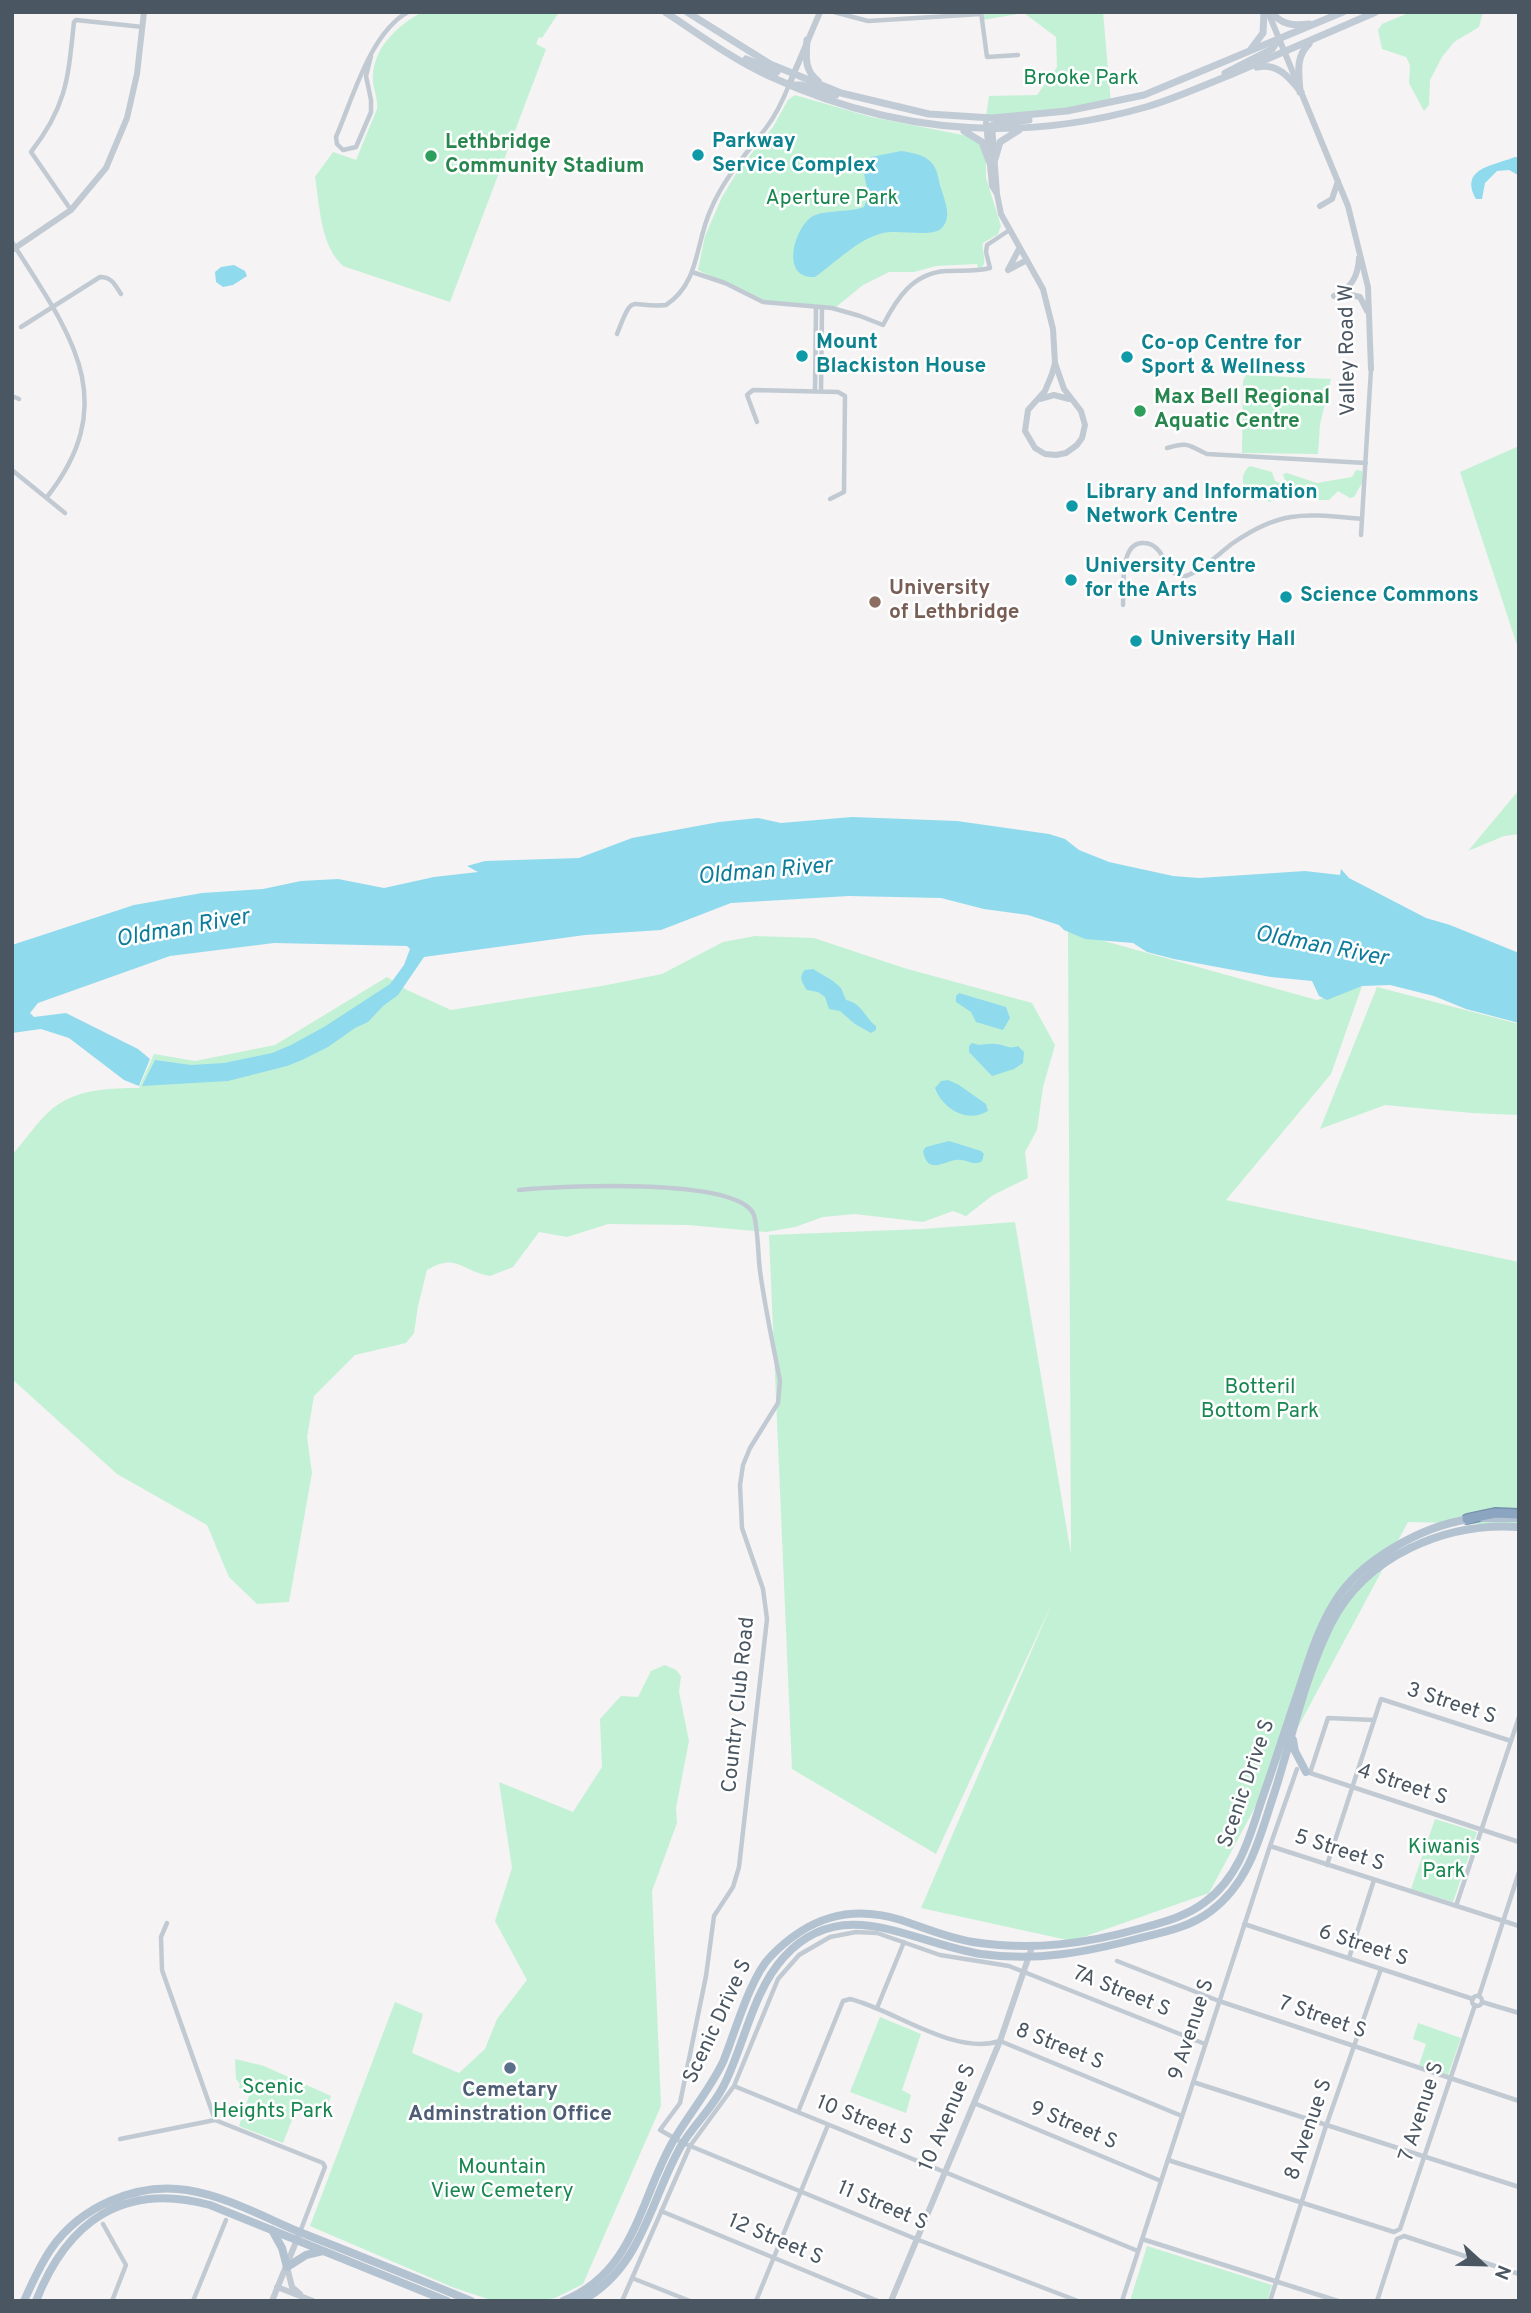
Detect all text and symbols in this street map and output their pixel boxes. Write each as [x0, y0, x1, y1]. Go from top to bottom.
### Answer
park label: Brooke Park [1023, 67, 1139, 93]
place label: Parkway Service Complex [712, 130, 876, 180]
place label: Lethbridge Community Stadium [445, 131, 644, 181]
marker: Parkway Service Complex [690, 147, 706, 163]
marker: Lethbridge Community Stadium [423, 148, 439, 164]
park label: Aperture Park [765, 187, 899, 213]
street label: Valley Road W [1335, 284, 1363, 416]
place label: Mount Blackiston House [816, 331, 986, 381]
place label: Co-op Centre for Sport & Wellness [1141, 332, 1306, 382]
marker: Mount Blackiston House [794, 348, 810, 364]
marker: Co-op Centre for Sport & Wellness [1119, 349, 1135, 365]
place label: Max Bell Regional Aquatic Centre [1154, 386, 1330, 436]
marker: Max Bell Regional Aquatic Centre [1132, 403, 1148, 419]
place label: Library and Information Network Centre [1086, 481, 1318, 531]
marker: Library and Information Network Centre [1064, 498, 1080, 514]
place label: University Centre for the Arts [1085, 555, 1256, 605]
marker: University Centre for the Arts [1063, 572, 1079, 588]
place label: University of Lethbridge [889, 577, 1020, 627]
place label: Science Commons [1300, 584, 1479, 610]
marker: Science Commons [1278, 589, 1294, 605]
marker: University of Lethbridge [867, 594, 883, 610]
place label: University Hall [1150, 628, 1296, 654]
marker: University Hall [1128, 633, 1144, 649]
water label: Oldman River [697, 853, 833, 893]
water label: Oldman River [114, 905, 252, 955]
water label: Oldman River [1252, 922, 1390, 974]
park label: Botteril Bottom Park [1201, 1376, 1319, 1426]
street label: Country Club Road [718, 1616, 762, 1794]
street label: 3 Street S [1403, 1679, 1499, 1731]
street label: Scenic Drive S [1214, 1716, 1282, 1852]
street label: 4 Street S [1354, 1760, 1450, 1812]
street label: 5 Street S [1291, 1826, 1387, 1878]
park label: Kiwanis Park [1408, 1836, 1480, 1886]
street label: 6 Street S [1315, 1921, 1411, 1973]
street label: Scenic Drive S [679, 1956, 759, 2088]
street label: 7A Street S [1068, 1962, 1174, 2024]
street label: 9 Avenue S [1165, 1976, 1221, 2084]
street label: 7 Street S [1275, 1992, 1369, 2046]
street label: 8 Street S [1011, 2019, 1107, 2077]
street label: 7 Avenue S [1395, 2059, 1451, 2165]
marker: Cemetary Adminstration Office [502, 2060, 518, 2076]
street label: 10 Avenue S [915, 2061, 983, 2175]
park label: Scenic Heights Park [213, 2076, 333, 2126]
street label: 8 Avenue S [1281, 2076, 1339, 2184]
place label: Cemetary Adminstration Office [408, 2079, 612, 2129]
street label: 10 Street S [812, 2091, 916, 2153]
street label: 9 Street S [1025, 2097, 1121, 2157]
park label: Mountain View Cemetery [430, 2156, 574, 2206]
street label: 11 Street S [833, 2177, 931, 2237]
street label: 12 Street S [724, 2210, 826, 2272]
north arrow [1447, 2229, 1517, 2299]
text: N [1488, 2261, 1515, 2283]

